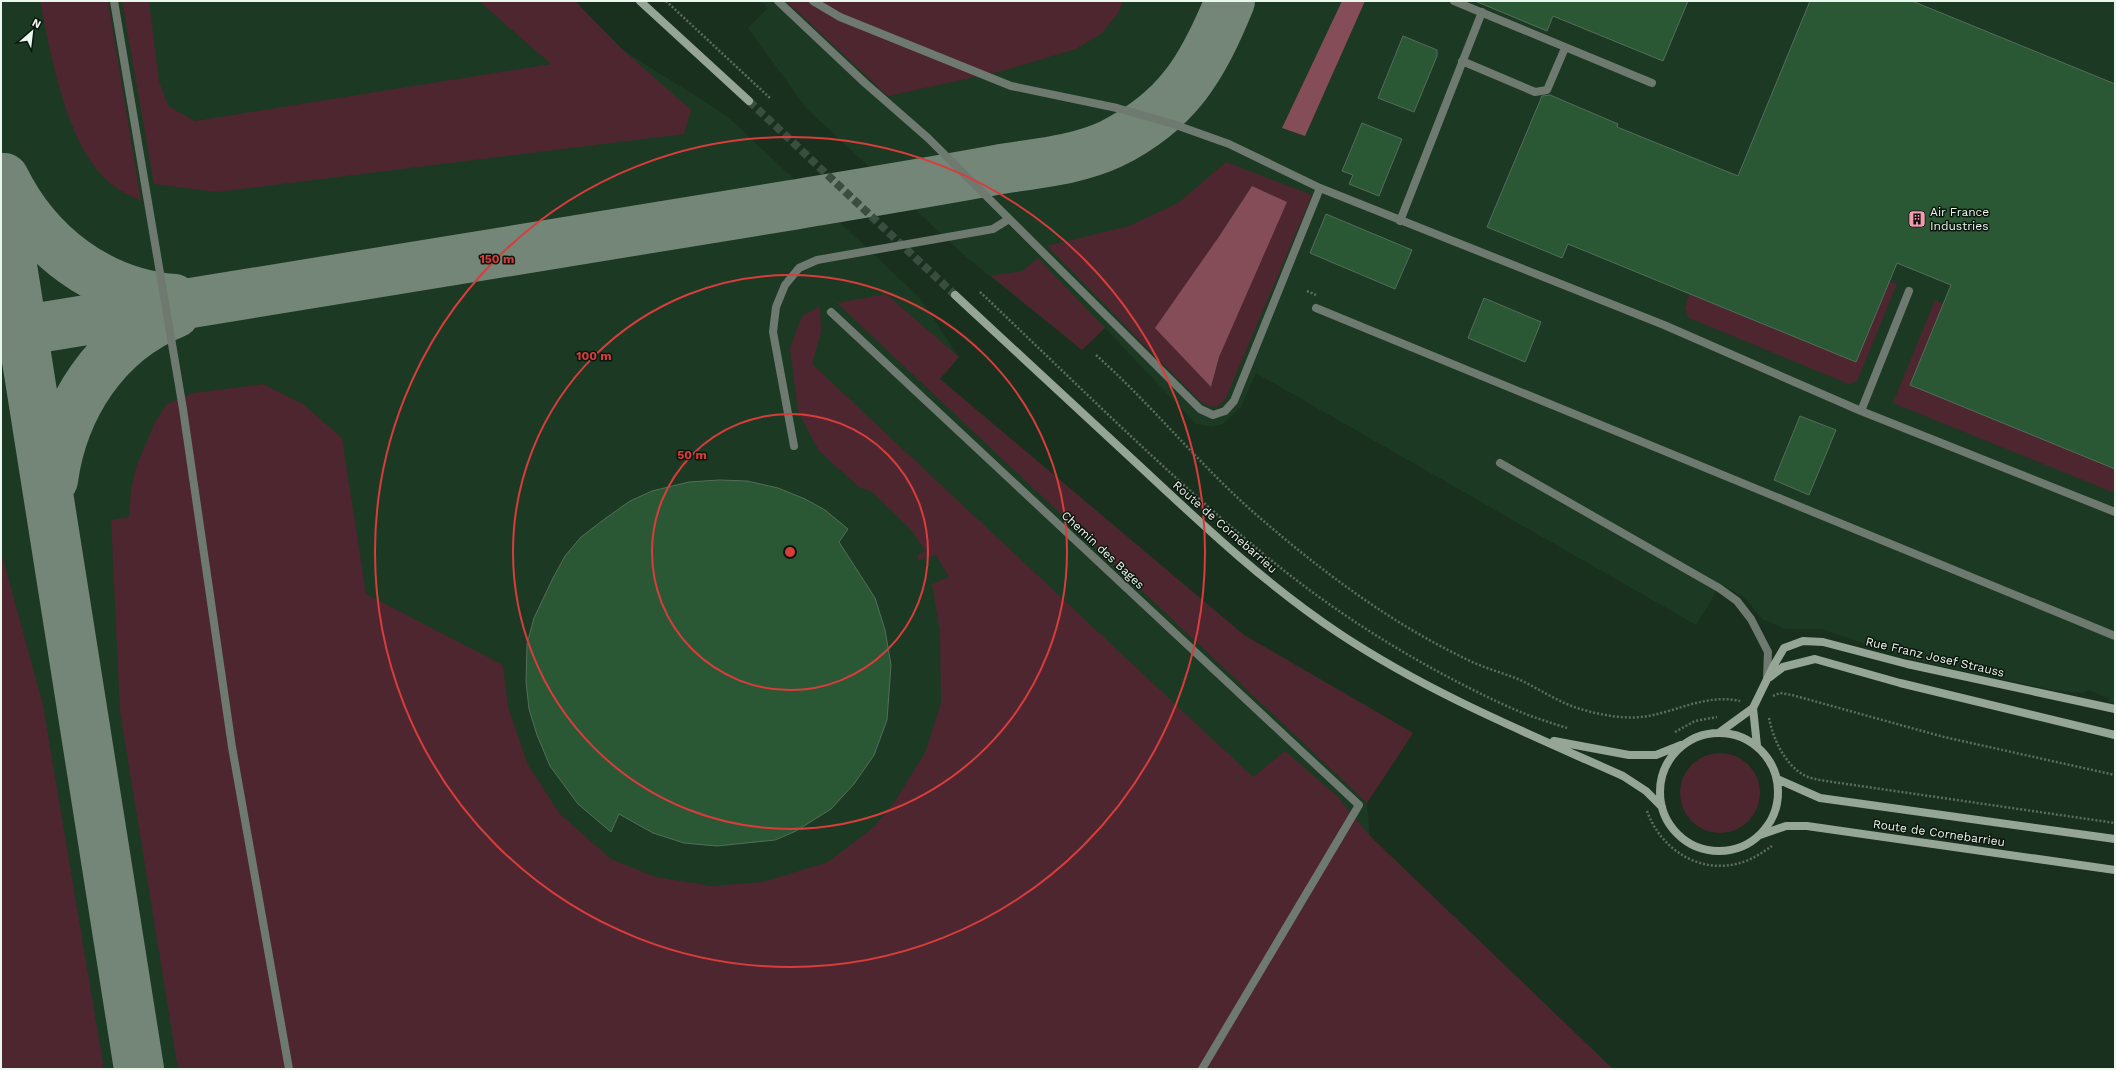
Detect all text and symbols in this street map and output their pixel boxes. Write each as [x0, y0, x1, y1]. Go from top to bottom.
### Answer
north arrow [12, 12, 52, 52]
text: N [30, 16, 43, 31]
place label: Air France Industries [1930, 205, 1989, 233]
building icon: Air France Industries [1907, 209, 1927, 229]
text: 150 m [480, 252, 514, 266]
text: 100 m [576, 349, 612, 363]
text: 50 m [677, 448, 707, 462]
street label: Route de Cornebarrieu [1170, 478, 1280, 576]
street label: Chemin des Bages [1059, 508, 1147, 592]
centre of rings [783, 545, 797, 559]
street label: Rue Franz Josef Strauss [1864, 634, 2006, 680]
street label: Route de Cornebarrieu [1872, 817, 2006, 849]

